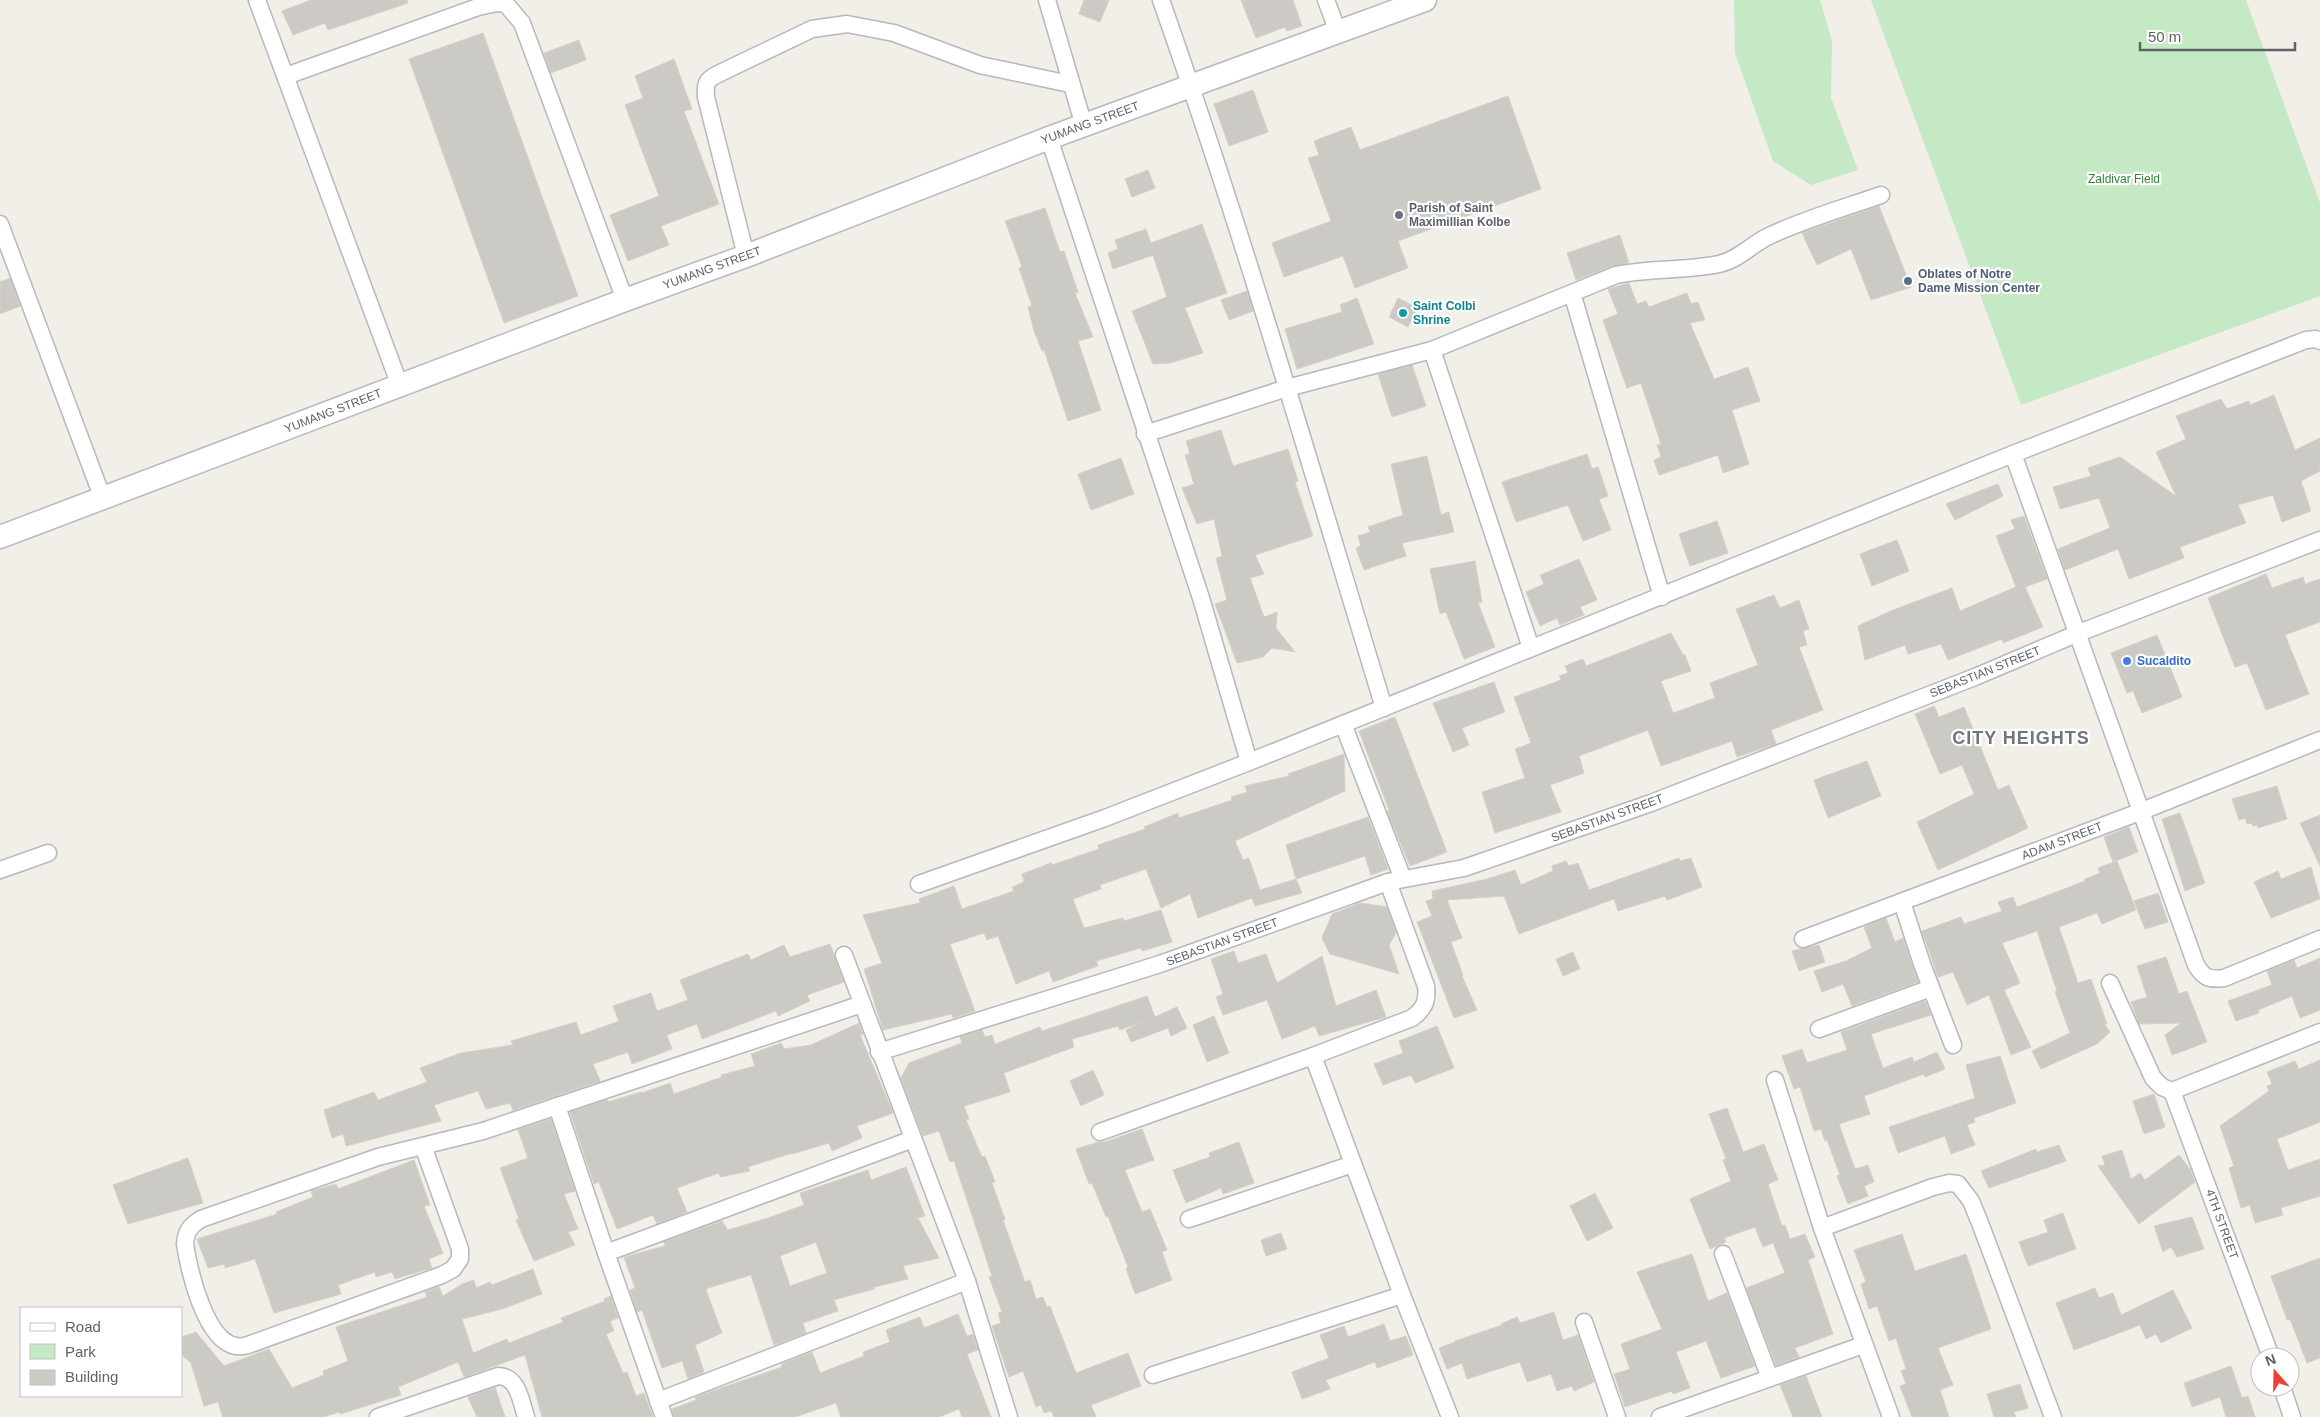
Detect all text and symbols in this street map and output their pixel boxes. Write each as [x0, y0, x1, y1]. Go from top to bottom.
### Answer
scale bar [2140, 20, 2295, 52]
text: 50 m [2148, 28, 2181, 45]
street label: YUMANG STREET [1039, 99, 1142, 147]
park label: Zaldivar Field [2088, 172, 2160, 186]
place label: Parish of Saint Maximillian Kolbe [1409, 201, 1511, 229]
marker: Parish of Saint Maximillian Kolbe [1393, 209, 1405, 221]
street label: YUMANG STREET [661, 244, 764, 292]
place label: Oblates of Notre Dame Mission Center [1918, 267, 2040, 295]
marker: Oblates of Notre Dame Mission Center [1902, 275, 1914, 287]
place label: Saint Colbi Shrine [1413, 299, 1476, 327]
marker: Saint Colbi Shrine [1397, 307, 1409, 319]
street label: YUMANG STREET [282, 386, 384, 436]
street label: SEBASTIAN STREET [1928, 643, 2043, 701]
place label: Sucaldito [2137, 654, 2191, 668]
marker: Sucaldito [2121, 655, 2133, 667]
district label: CITY HEIGHTS [1952, 728, 2090, 748]
street label: SEBASTIAN STREET [1549, 791, 1665, 845]
street label: ADAM STREET [2020, 819, 2105, 863]
street label: SEBASTIAN STREET [1164, 915, 1280, 969]
street label: 4TH STREET [2203, 1187, 2241, 1261]
legend [20, 1307, 182, 1397]
text: Road [65, 1318, 101, 1335]
text: Park [65, 1343, 96, 1360]
north arrow [2250, 1347, 2300, 1397]
text: N [2263, 1351, 2278, 1369]
text: Building [65, 1368, 118, 1385]

